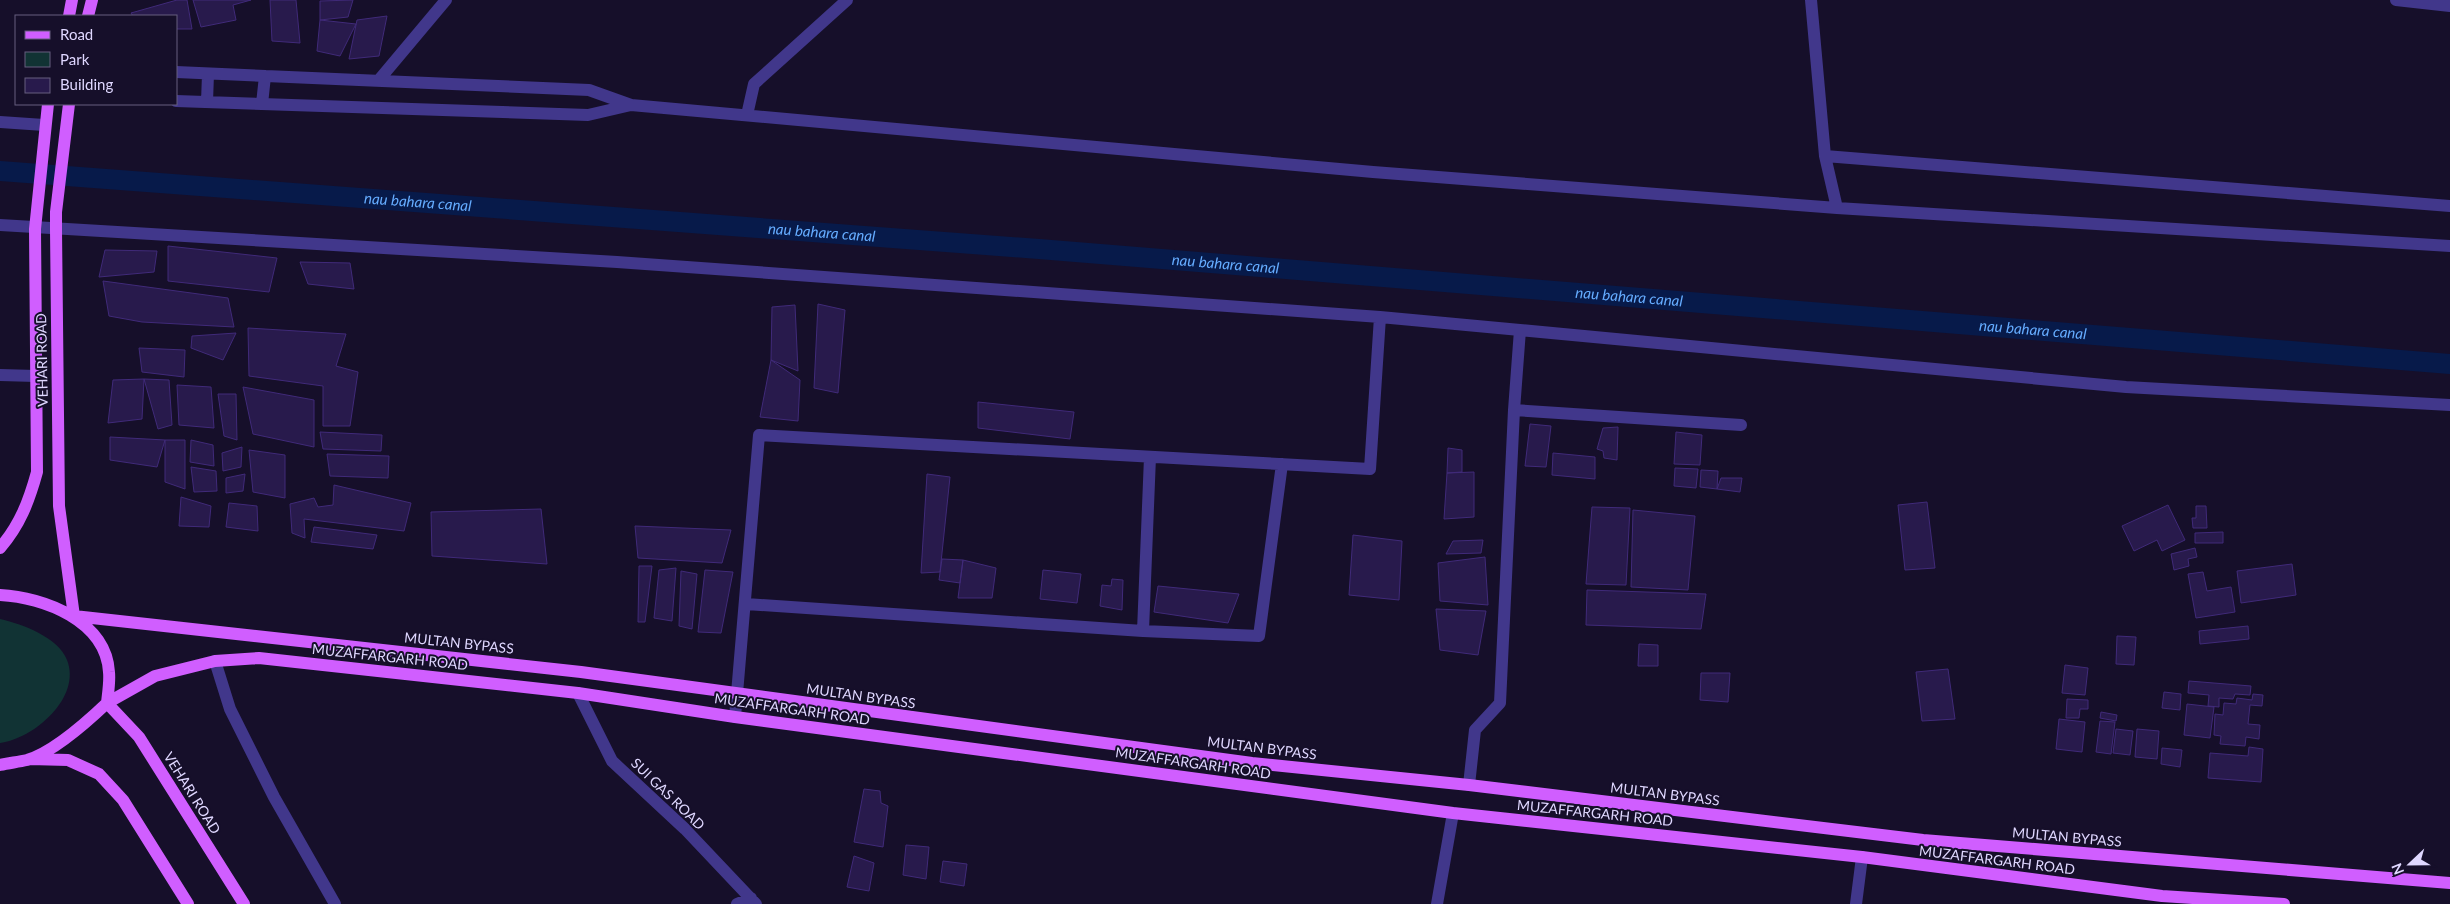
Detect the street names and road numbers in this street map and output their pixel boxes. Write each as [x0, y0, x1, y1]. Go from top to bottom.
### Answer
street label: VEHARI ROAD [32, 313, 51, 407]
street label: MULTAN BYPASS [403, 628, 515, 657]
street label: MUZAFFARGARH ROAD [311, 640, 469, 673]
street label: MULTAN BYPASS [805, 679, 917, 712]
street label: MUZAFFARGARH ROAD [713, 689, 871, 728]
street label: MULTAN BYPASS [1206, 732, 1318, 763]
street label: MUZAFFARGARH ROAD [1114, 743, 1272, 782]
street label: VEHARI ROAD [160, 748, 224, 837]
street label: SUI GAS ROAD [628, 754, 709, 833]
street label: MULTAN BYPASS [1609, 778, 1721, 809]
street label: MUZAFFARGARH ROAD [1516, 796, 1674, 829]
street label: MULTAN BYPASS [2011, 823, 2123, 850]
street label: MUZAFFARGARH ROAD [1918, 842, 2076, 877]

